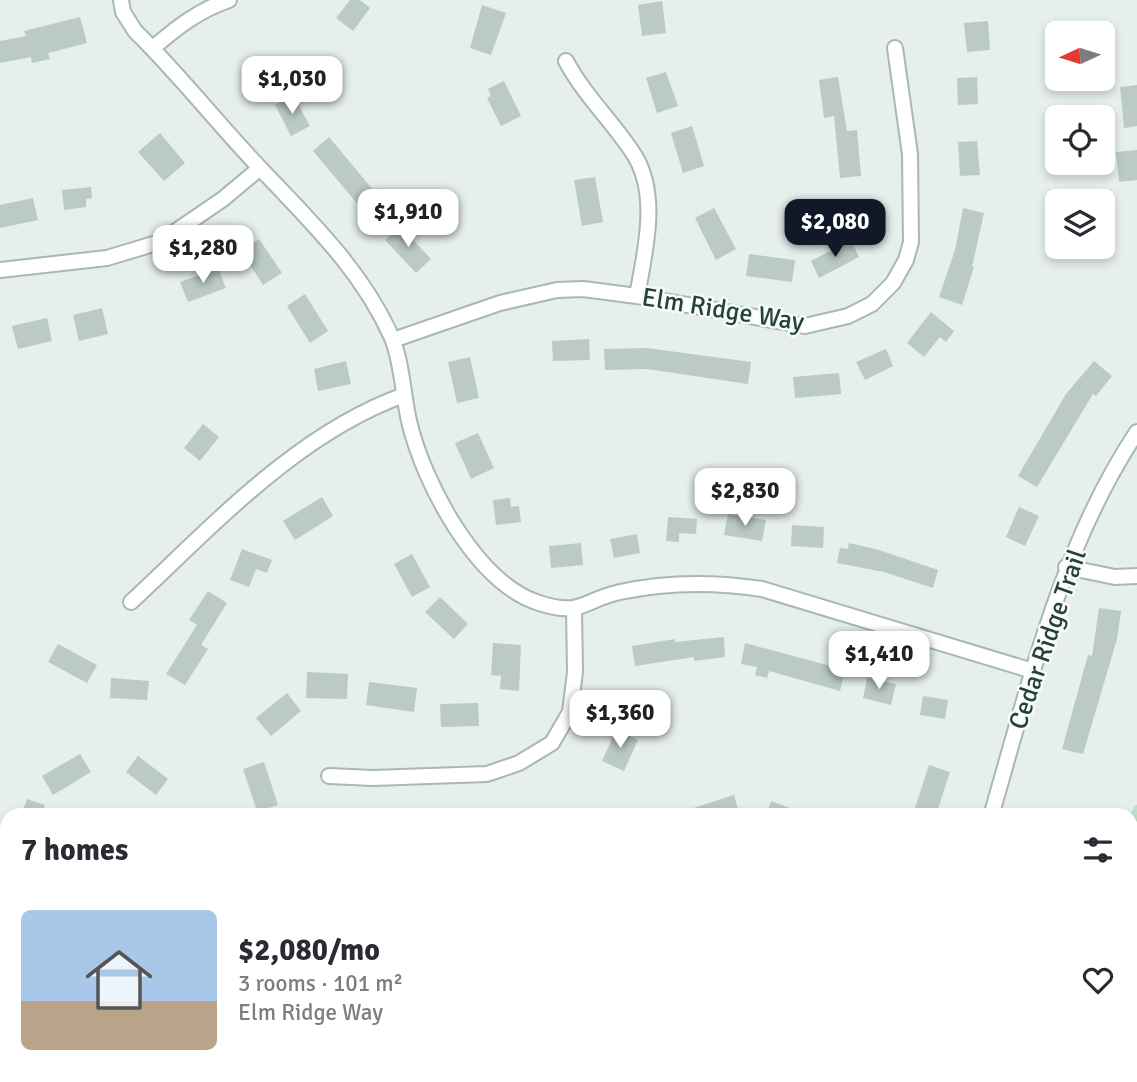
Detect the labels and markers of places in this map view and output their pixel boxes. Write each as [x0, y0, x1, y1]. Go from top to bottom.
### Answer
pin: $1,030 [235, 57, 349, 116]
pin: $1,910 [351, 190, 465, 249]
pin: $2,080 [778, 200, 892, 259]
pin: $1,280 [146, 226, 260, 285]
pin: $2,830 [688, 468, 802, 528]
pin: $1,410 [822, 632, 936, 691]
pin: $1,360 [563, 690, 677, 750]

